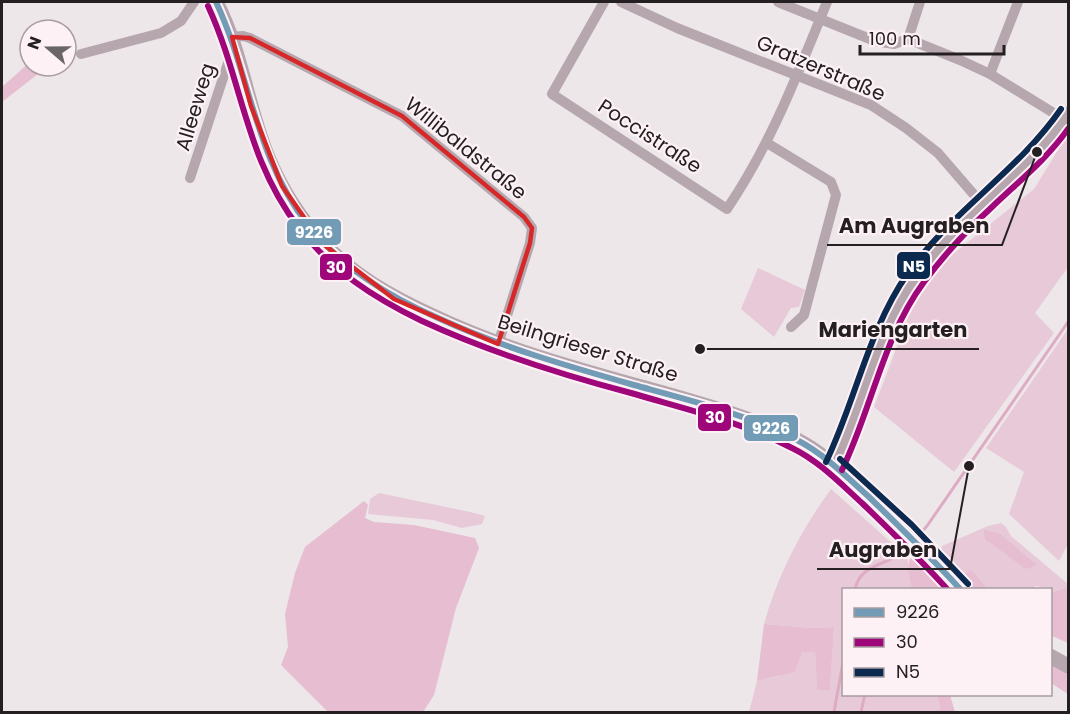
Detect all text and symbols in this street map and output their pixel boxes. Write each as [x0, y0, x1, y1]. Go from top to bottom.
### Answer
north arrow [18, 18, 78, 78]
scale bar [860, 18, 1004, 56]
text: 100 m [869, 26, 921, 51]
street label: Gratzerstraße [752, 28, 890, 108]
text: N [22, 33, 47, 53]
street label: Alleeweg [168, 60, 222, 154]
street label: Willibaldstraße [399, 90, 533, 206]
street label: Poccistraße [593, 92, 707, 180]
callout: Am Augraben [827, 206, 1002, 245]
text: Am Augraben [839, 211, 989, 240]
line badge: 9226 [286, 218, 342, 246]
text: 9226 [295, 221, 333, 244]
line badge: N5 [896, 251, 931, 280]
line badge: 30 [319, 253, 353, 281]
text: N5 [903, 255, 925, 278]
text: 30 [326, 256, 346, 279]
street label: Beilngrieser Straße [494, 307, 682, 389]
callout: Mariengarten [806, 310, 979, 349]
text: Mariengarten [819, 315, 967, 344]
line badge: 30 [697, 403, 732, 432]
text: 30 [705, 406, 725, 429]
line badge: 9226 [743, 414, 799, 442]
text: 9226 [752, 417, 790, 440]
callout: Augraben [817, 530, 950, 569]
text: Augraben [829, 535, 937, 564]
legend [842, 588, 1052, 696]
text: 9226 [896, 599, 939, 624]
text: 30 [896, 629, 918, 654]
text: N5 [896, 659, 920, 684]

